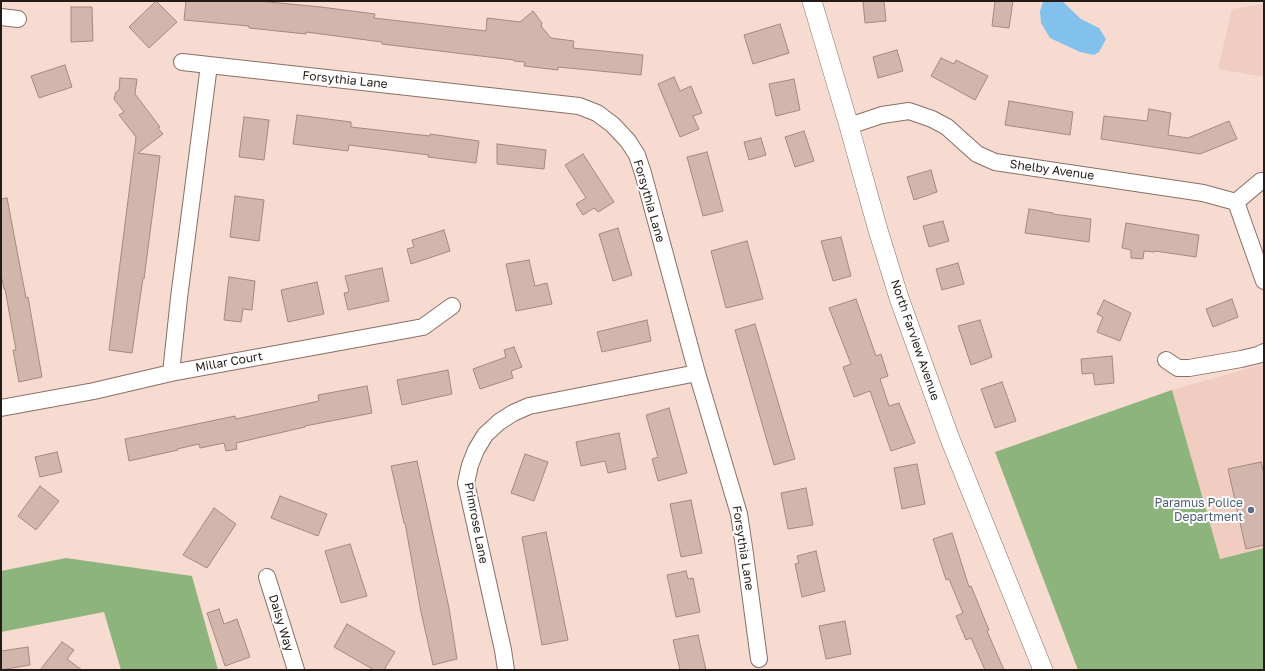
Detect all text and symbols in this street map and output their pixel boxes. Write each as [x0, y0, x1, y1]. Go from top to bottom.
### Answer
street label: Forsythia Lane [302, 68, 388, 92]
street label: Shelby Avenue [1009, 157, 1095, 183]
street label: Forsythia Lane [630, 158, 668, 244]
street label: North Farview Avenue [888, 278, 942, 402]
street label: Millar Court [194, 349, 264, 375]
street label: Primrose Lane [461, 481, 491, 565]
place label: Paramus Police Department [1154, 496, 1243, 524]
street label: Forsythia Lane [729, 505, 757, 591]
marker: Paramus Police Department [1246, 505, 1256, 515]
street label: Daisy Way [266, 593, 296, 653]

